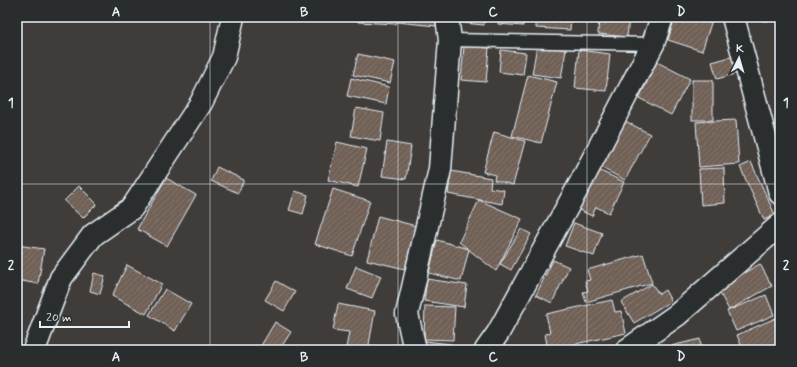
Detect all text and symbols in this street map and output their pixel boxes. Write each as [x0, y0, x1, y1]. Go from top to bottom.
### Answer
text: A [112, 4, 120, 21]
text: B [300, 4, 309, 21]
text: C [488, 4, 498, 21]
text: D [677, 4, 686, 21]
north arrow [719, 38, 759, 78]
text: K [735, 42, 744, 56]
text: 1 [8, 95, 14, 112]
text: 1 [783, 95, 789, 112]
text: 2 [8, 257, 15, 274]
text: 2 [783, 257, 790, 274]
scale bar [40, 303, 129, 329]
text: 20 m [46, 310, 72, 326]
text: A [112, 349, 120, 366]
text: B [300, 349, 309, 366]
text: C [488, 349, 498, 366]
text: D [677, 349, 686, 366]

